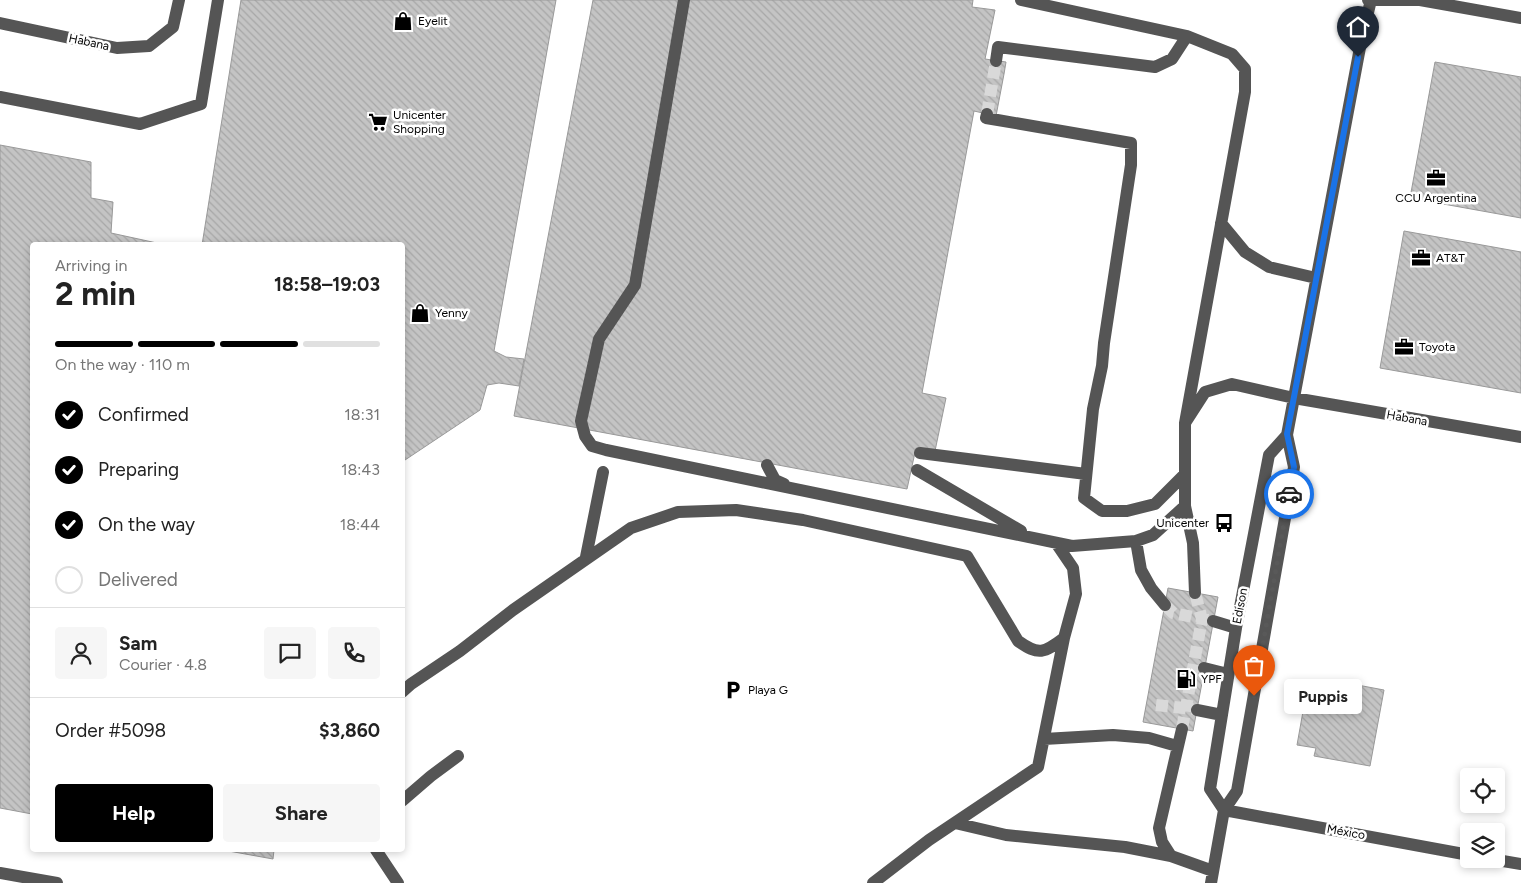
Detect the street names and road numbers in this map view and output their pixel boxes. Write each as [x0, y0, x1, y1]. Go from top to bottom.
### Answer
street label: Habana [67, 31, 111, 53]
street label: Habana [1386, 408, 1428, 428]
street label: Edison [1230, 587, 1250, 625]
street label: México [1326, 822, 1366, 842]

